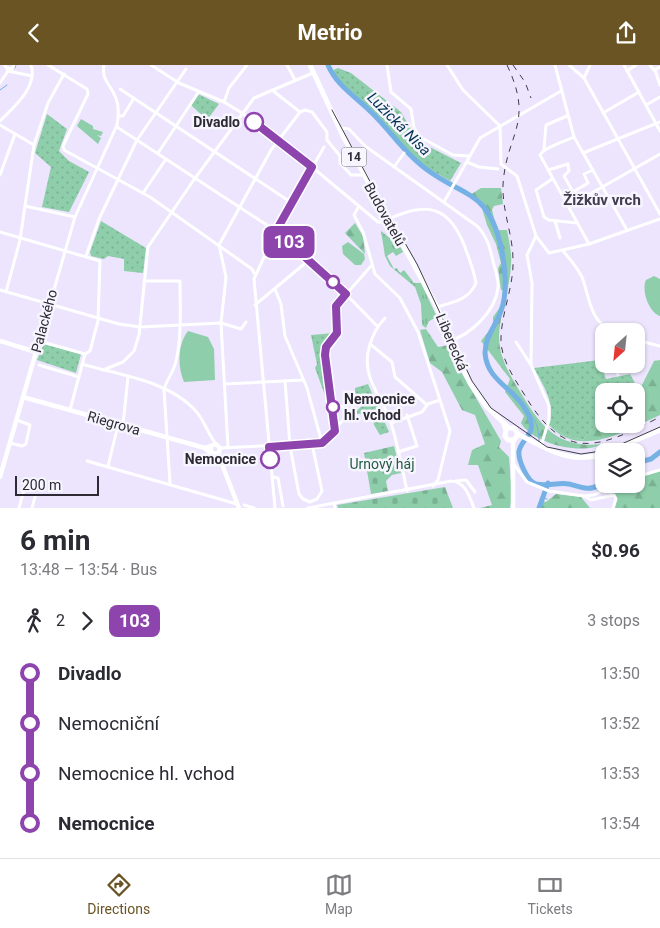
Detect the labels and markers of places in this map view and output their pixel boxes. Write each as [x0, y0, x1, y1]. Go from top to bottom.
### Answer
marker: Divadlo [244, 112, 264, 132]
place label: Divadlo [193, 114, 240, 130]
unlabelled marker [326, 275, 340, 289]
place label: Nemocnice hl. vchod [344, 391, 416, 423]
marker: Nemocnice hl. vchod [326, 400, 340, 414]
marker: Nemocnice [260, 449, 280, 469]
place label: Nemocnice [185, 451, 256, 467]

